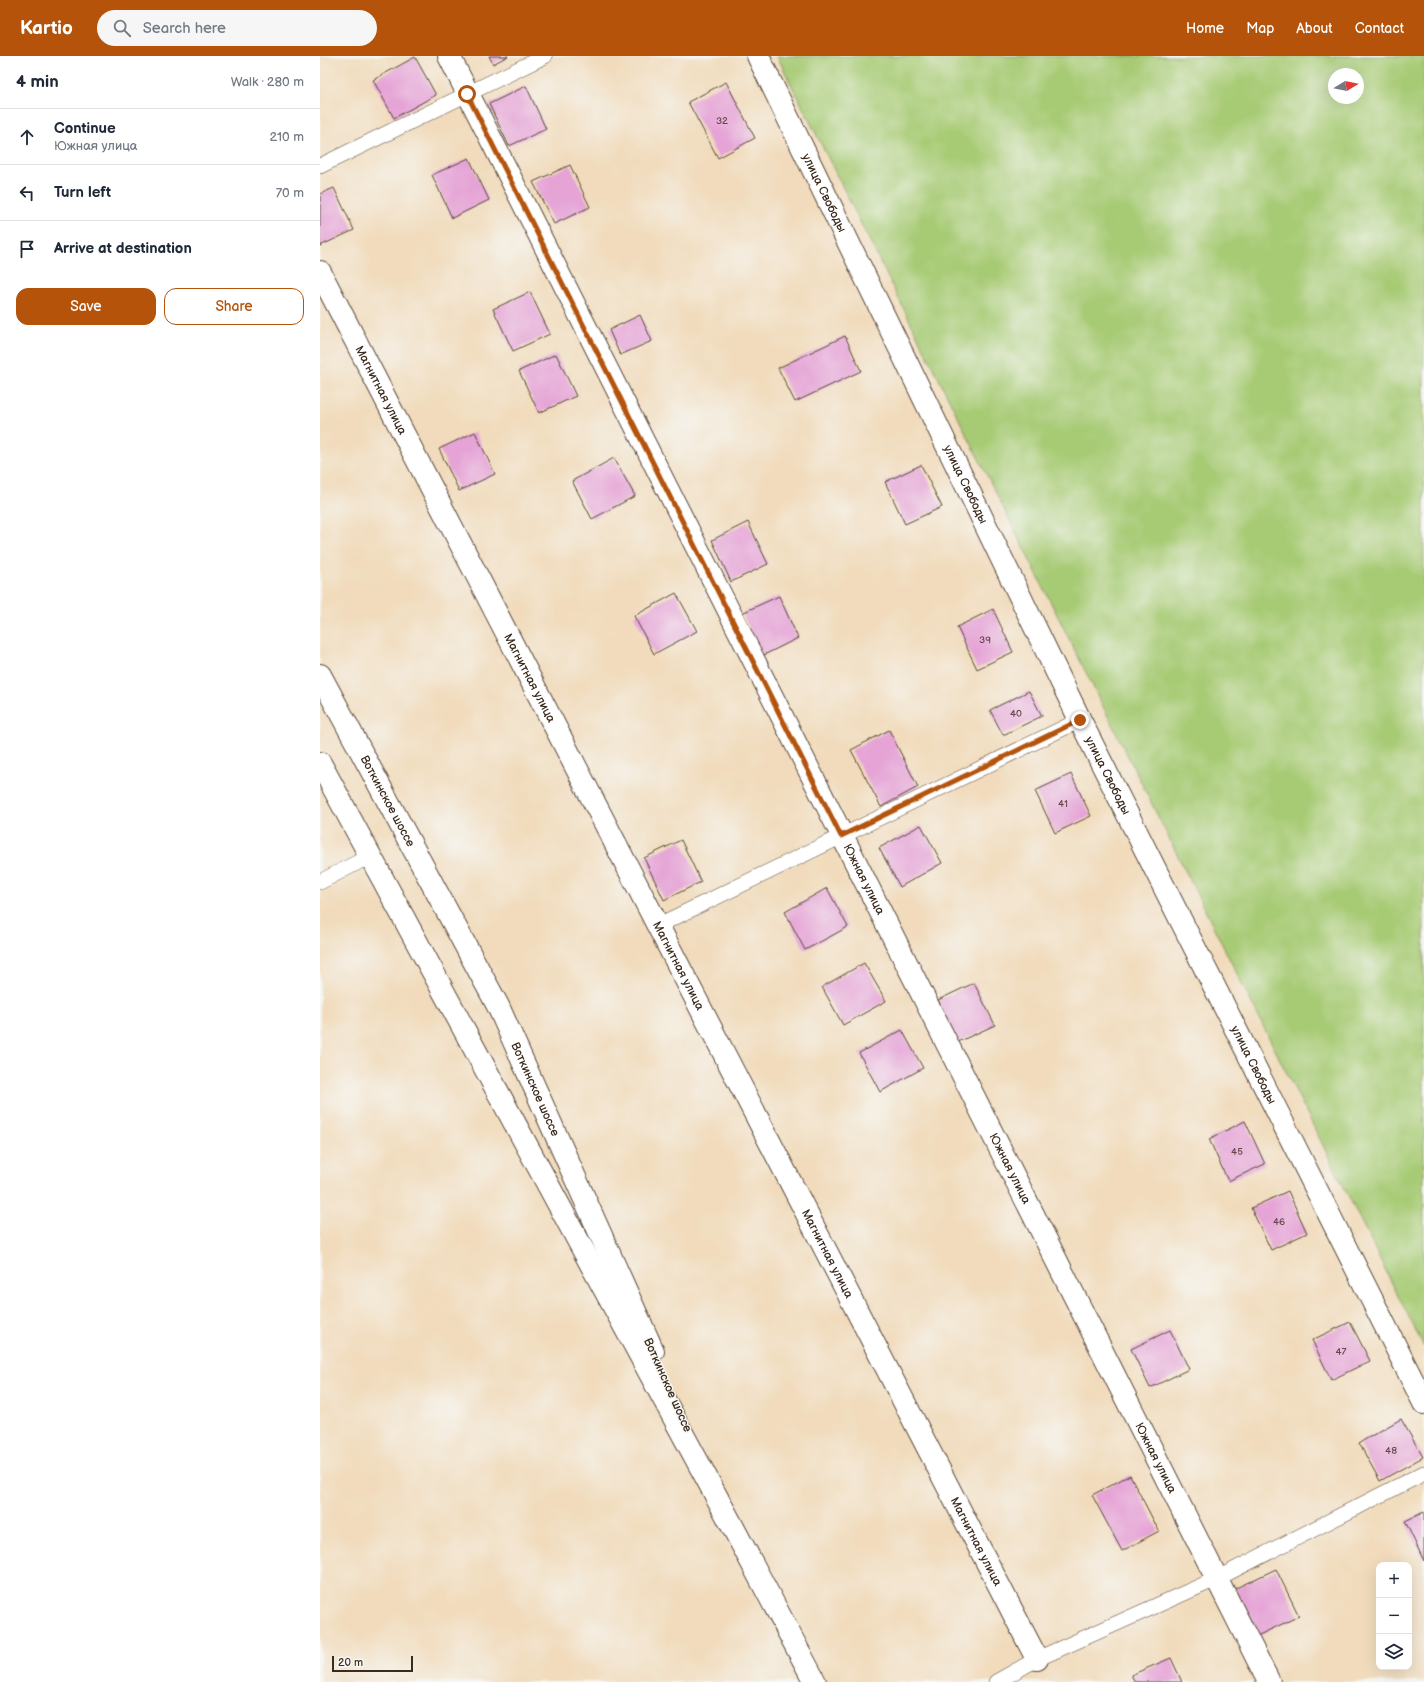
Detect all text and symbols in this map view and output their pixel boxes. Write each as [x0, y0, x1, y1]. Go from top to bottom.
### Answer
search box [97, 10, 377, 46]
text: Kartio [20, 17, 73, 40]
icon: search [111, 17, 133, 39]
text: Search here [143, 19, 226, 38]
text: Home [1186, 20, 1224, 37]
text: Map [1246, 20, 1274, 37]
text: About [1296, 20, 1333, 37]
text: Contact [1355, 20, 1404, 37]
north arrow [1328, 68, 1364, 104]
text: 4 min [16, 72, 59, 92]
text: Walk · 280 m [231, 74, 304, 90]
route start [458, 85, 476, 103]
house number: 32 [716, 115, 728, 127]
text: Continue [54, 119, 116, 138]
icon: ahead [16, 126, 38, 148]
text: 210 m [270, 129, 304, 145]
text: Южная улица [54, 138, 138, 154]
street label: улица Свободы [798, 151, 849, 235]
icon: left [16, 182, 38, 204]
text: Turn left [54, 183, 111, 202]
text: 70 m [276, 185, 304, 201]
icon: arrive [16, 238, 38, 260]
text: Arrive at destination [54, 239, 192, 258]
button: Save [16, 288, 156, 325]
button: Share [164, 288, 304, 325]
street label: Магнитная улица [351, 343, 410, 437]
street label: улица Свободы [940, 443, 991, 526]
street label: Магнитная улица [500, 631, 559, 725]
house number: 39 [979, 634, 991, 646]
house number: 40 [1010, 708, 1022, 720]
route end [1071, 711, 1089, 729]
street label: улица Свободы [1082, 734, 1133, 817]
street label: Воткинское шоссе [357, 753, 418, 850]
house number: 41 [1058, 798, 1068, 810]
street label: Южная улица [840, 842, 888, 917]
street label: Магнитная улица [649, 919, 707, 1013]
street label: улица Свободы [1227, 1023, 1279, 1107]
street label: Воткинское шоссе [507, 1040, 563, 1139]
street label: Южная улица [986, 1131, 1034, 1207]
house number: 45 [1231, 1146, 1243, 1158]
street label: Магнитная улица [798, 1207, 856, 1301]
house number: 46 [1273, 1216, 1285, 1228]
street label: Воткинское шоссе [640, 1336, 695, 1435]
house number: 47 [1335, 1346, 1347, 1358]
street label: Южная улица [1131, 1420, 1180, 1496]
house number: 48 [1385, 1445, 1397, 1457]
street label: Магнитная улица [947, 1495, 1005, 1589]
map controls [1376, 1562, 1412, 1670]
button: + [1376, 1562, 1412, 1598]
button: − [1376, 1598, 1412, 1634]
button: layers [1376, 1634, 1412, 1670]
scale bar [332, 1654, 413, 1673]
text: 20 m [338, 1656, 363, 1669]

